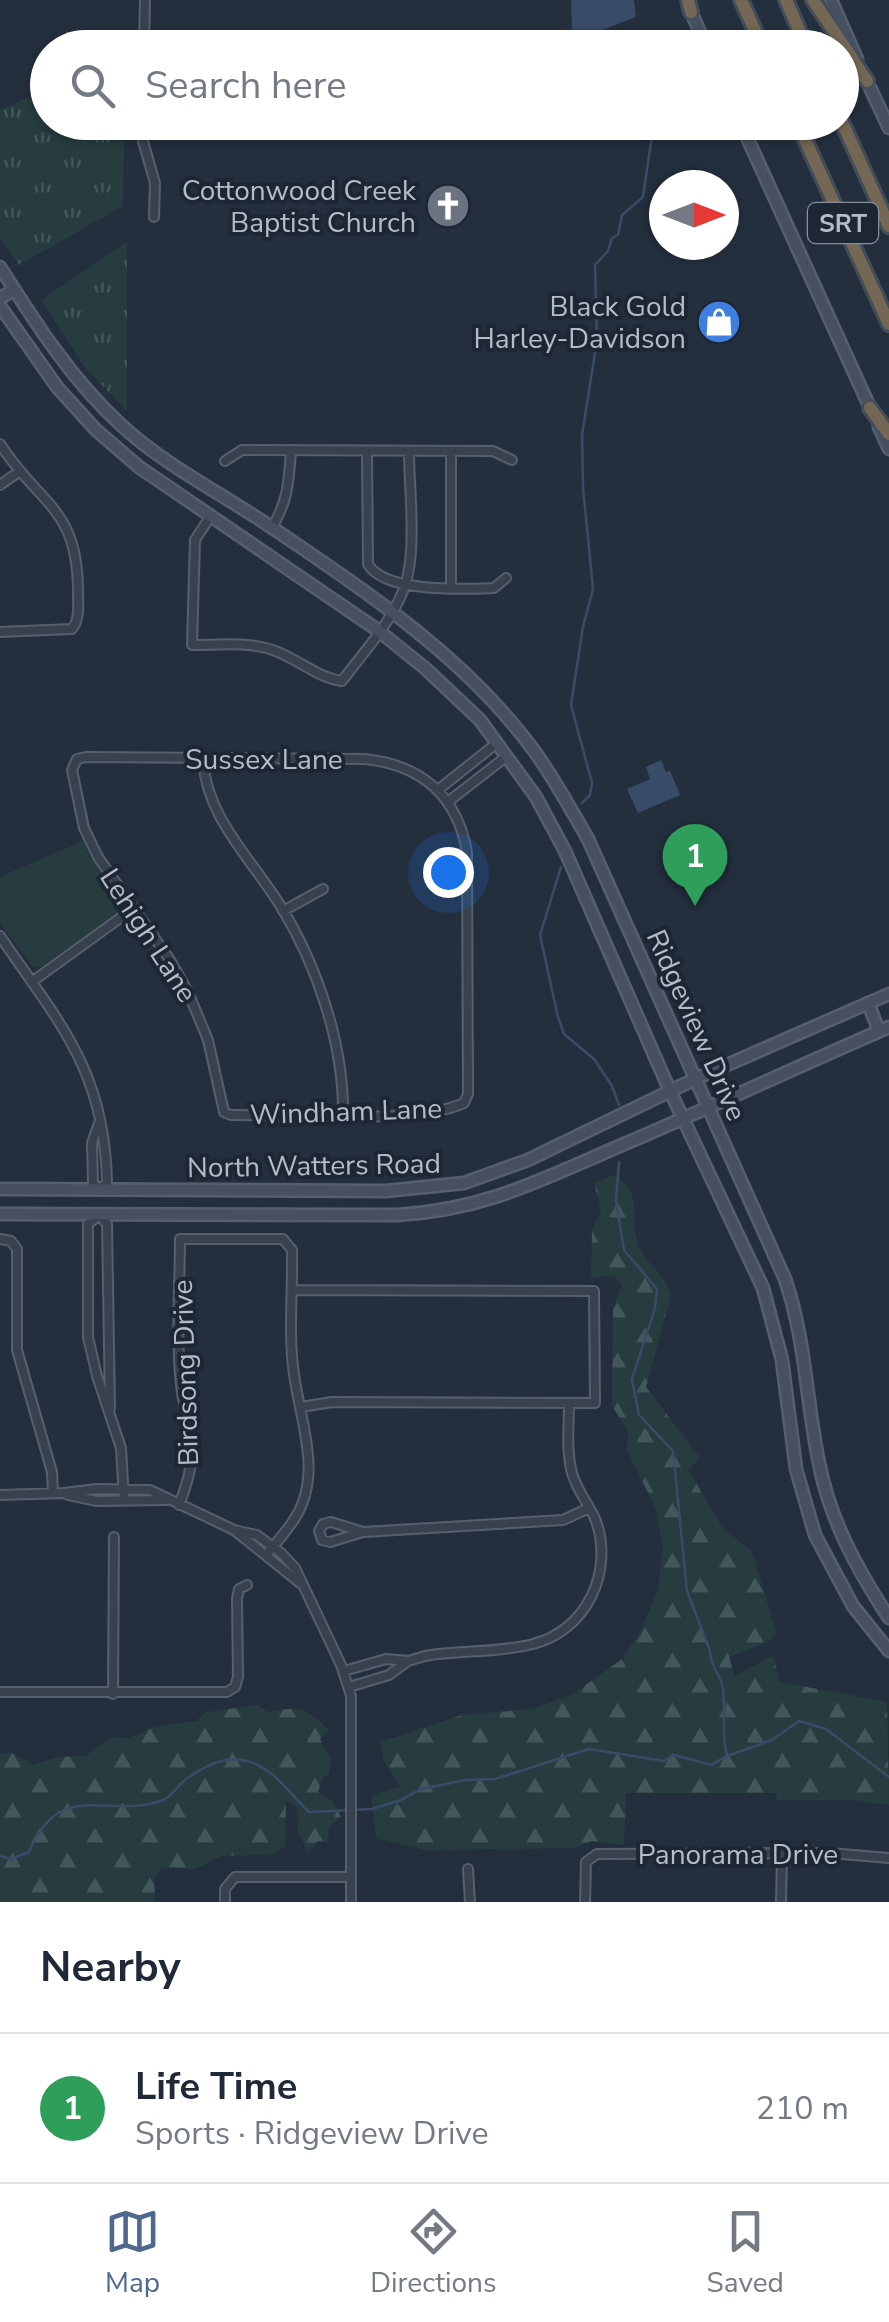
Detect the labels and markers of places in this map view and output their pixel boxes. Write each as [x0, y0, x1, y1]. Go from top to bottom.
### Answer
place label: Cottonwood Creek Baptist Church [182, 172, 417, 242]
church icon: Cottonwood Creek Baptist Church [425, 183, 471, 229]
place label: Black Gold Harley-Davidson [474, 288, 686, 358]
shop icon: Black Gold Harley-Davidson [696, 299, 742, 345]
pin: 1 [662, 824, 728, 906]

